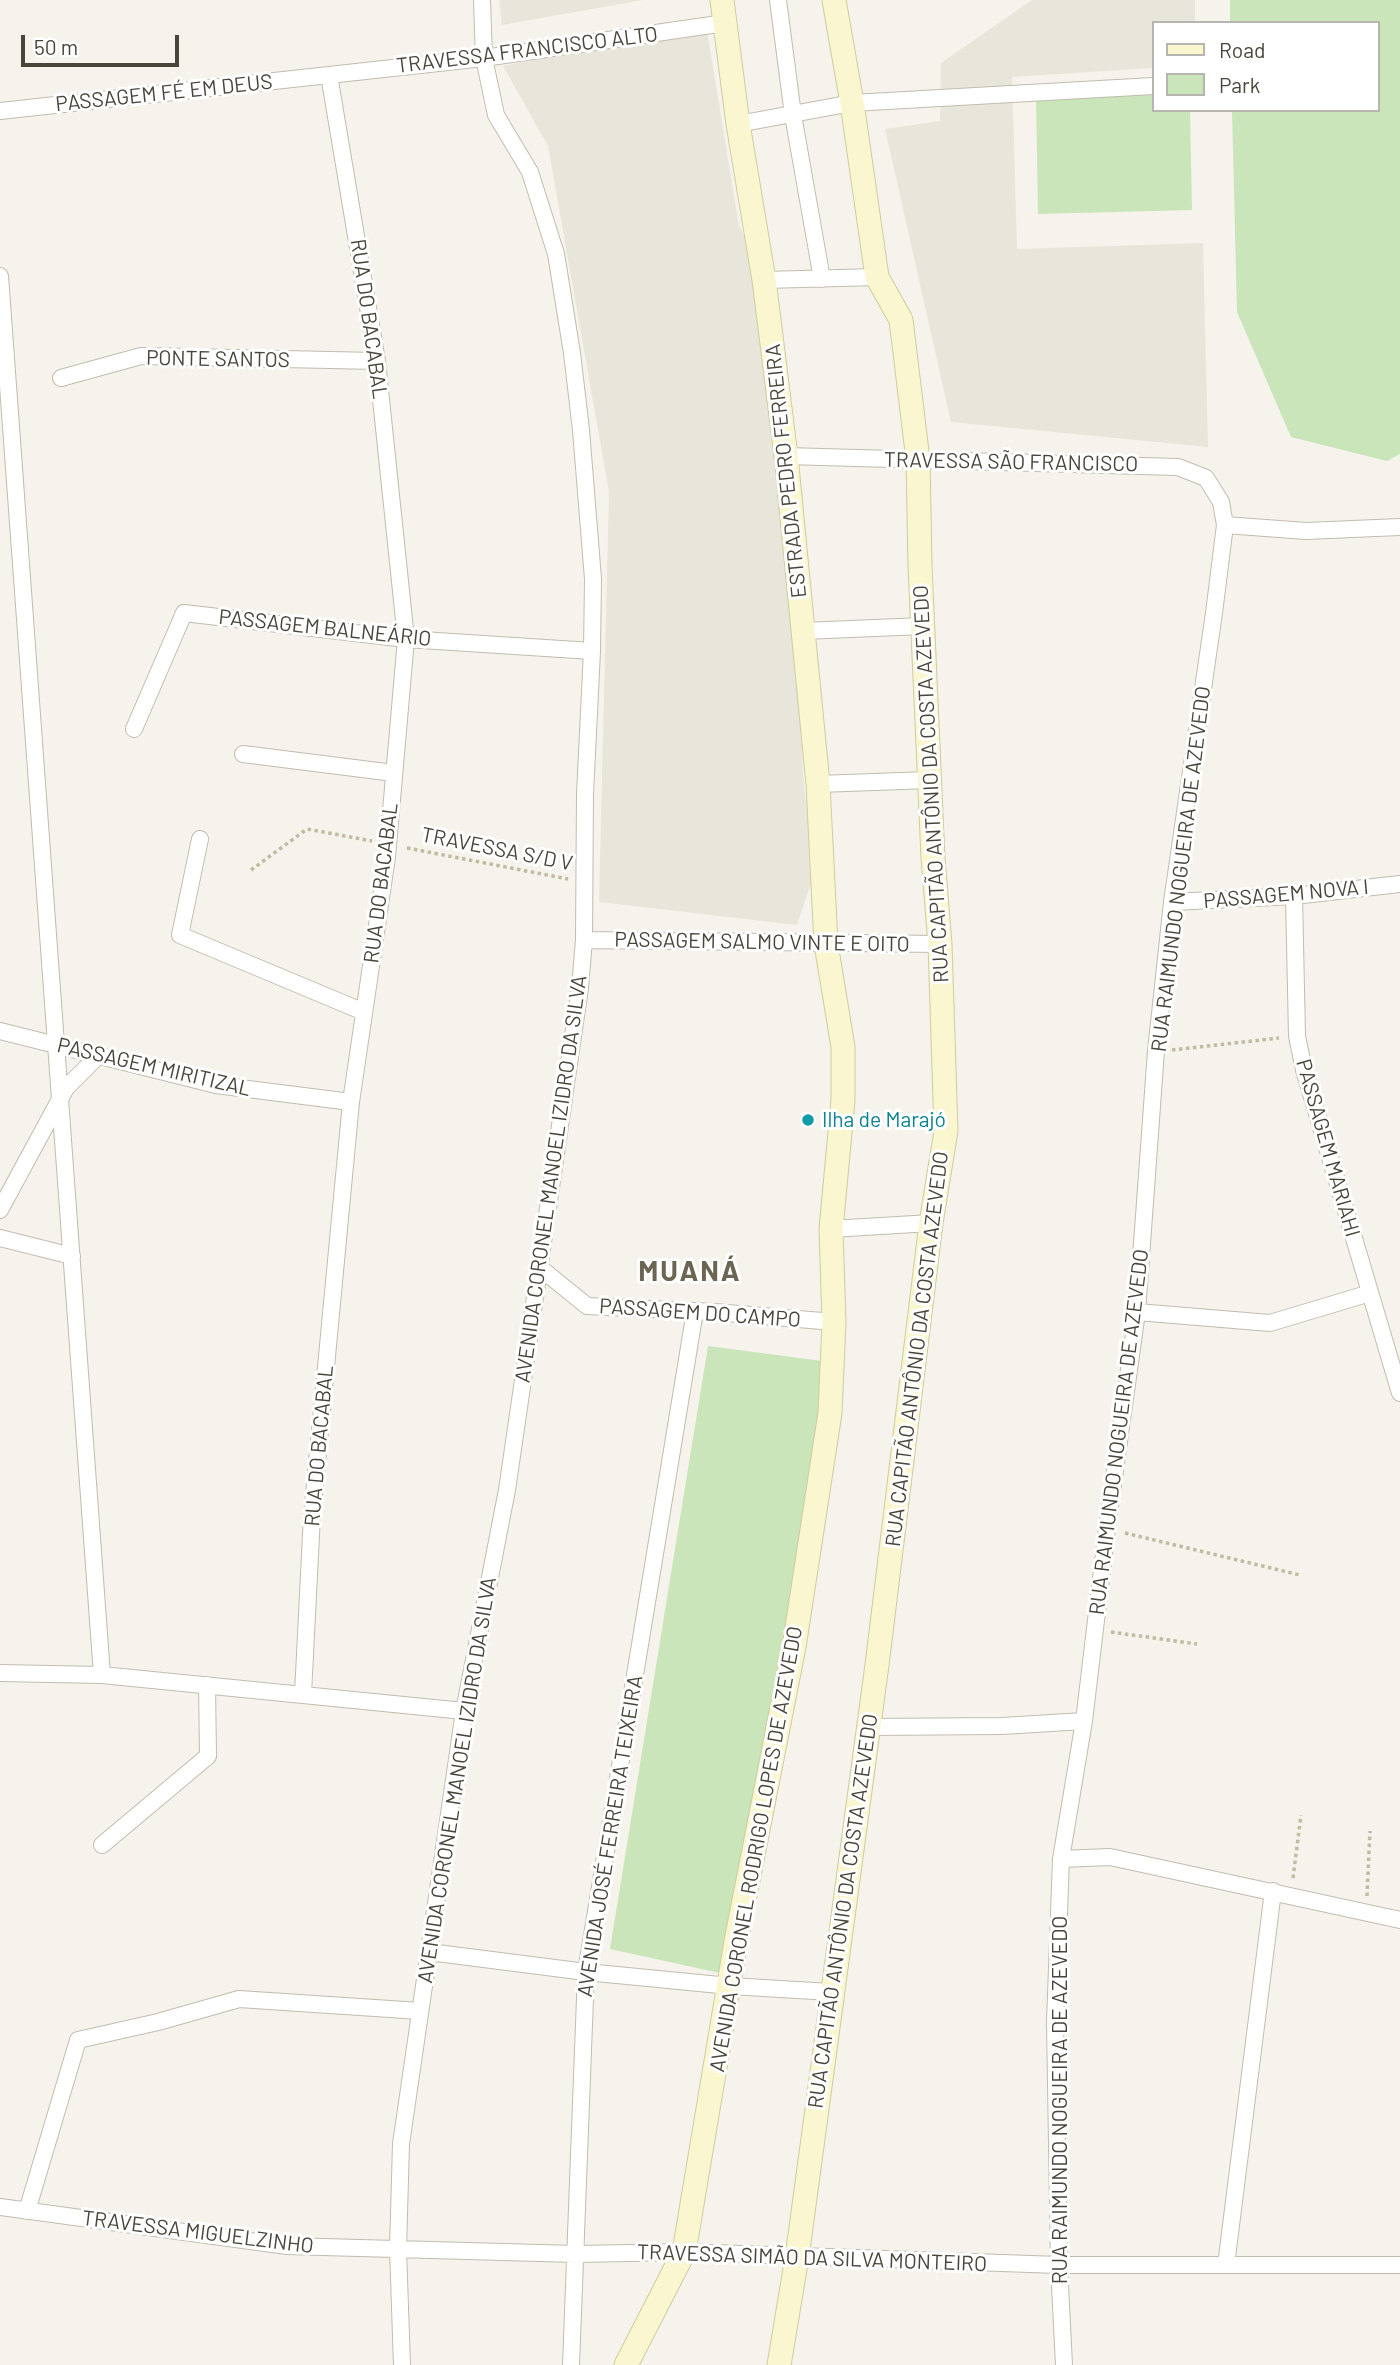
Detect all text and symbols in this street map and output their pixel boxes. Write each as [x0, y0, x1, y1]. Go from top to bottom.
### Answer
scale bar [24, 21, 182, 65]
street label: TRAVESSA FRANCISCO ALTO [395, 21, 659, 79]
legend [1152, 21, 1379, 112]
text: 50 m [34, 34, 78, 59]
text: Road [1219, 37, 1265, 62]
street label: PASSAGEM FÉ EM DEUS [54, 69, 274, 117]
text: Park [1219, 72, 1260, 97]
street label: RUA DO BACABAL [345, 237, 393, 401]
street label: ESTRADA PEDRO FERREIRA [760, 343, 812, 599]
street label: PONTE SANTOS [146, 345, 290, 373]
street label: TRAVESSA SÃO FRANCISCO [884, 447, 1138, 477]
street label: RUA CAPITÃO ANTÔNIO DA COSTA AZEVEDO [908, 584, 954, 984]
street label: PASSAGEM BALNEÁRIO [217, 604, 433, 652]
street label: RUA RAIMUNDO NOGUEIRA DE AZEVEDO [1146, 685, 1216, 1053]
street label: RUA DO BACABAL [359, 801, 403, 965]
street label: TRAVESSA S/D V [419, 822, 575, 876]
street label: PASSAGEM NOVA I [1202, 874, 1370, 914]
street label: PASSAGEM SALMO VINTE E OITO [614, 927, 910, 957]
street label: AVENIDA CORONEL MANOEL IZIDRO DA SILVA [510, 974, 592, 1384]
street label: PASSAGEM MIRITIZAL [55, 1032, 253, 1102]
street label: PASSAGEM MARIAHI [1291, 1056, 1365, 1240]
place label: Ilha de Marajó [822, 1107, 946, 1133]
marker: Ilha de Marajó [800, 1112, 816, 1128]
street label: RUA CAPITÃO ANTÔNIO DA COSTA AZEVEDO [880, 1150, 954, 1548]
street label: RUA RAIMUNDO NOGUEIRA DE AZEVEDO [1084, 1248, 1154, 1616]
district label: MUANÁ [639, 1255, 741, 1289]
street label: PASSAGEM DO CAMPO [598, 1293, 802, 1333]
street label: RUA DO BACABAL [299, 1364, 339, 1528]
street label: AVENIDA CORONEL MANOEL IZIDRO DA SILVA [412, 1575, 502, 1985]
street label: AVENIDA CORONEL RODRIGO LOPES DE AZEVEDO [704, 1624, 808, 2074]
street label: AVENIDA JOSÉ FERREIRA TEIXEIRA [572, 1673, 648, 1999]
street label: RUA CAPITÃO ANTÔNIO DA COSTA AZEVEDO [803, 1712, 883, 2110]
street label: RUA RAIMUNDO NOGUEIRA DE AZEVEDO [1047, 1916, 1073, 2284]
street label: TRAVESSA MIGUELZINHO [81, 2205, 315, 2259]
street label: TRAVESSA SIMÃO DA SILVA MONTEIRO [637, 2239, 987, 2277]

